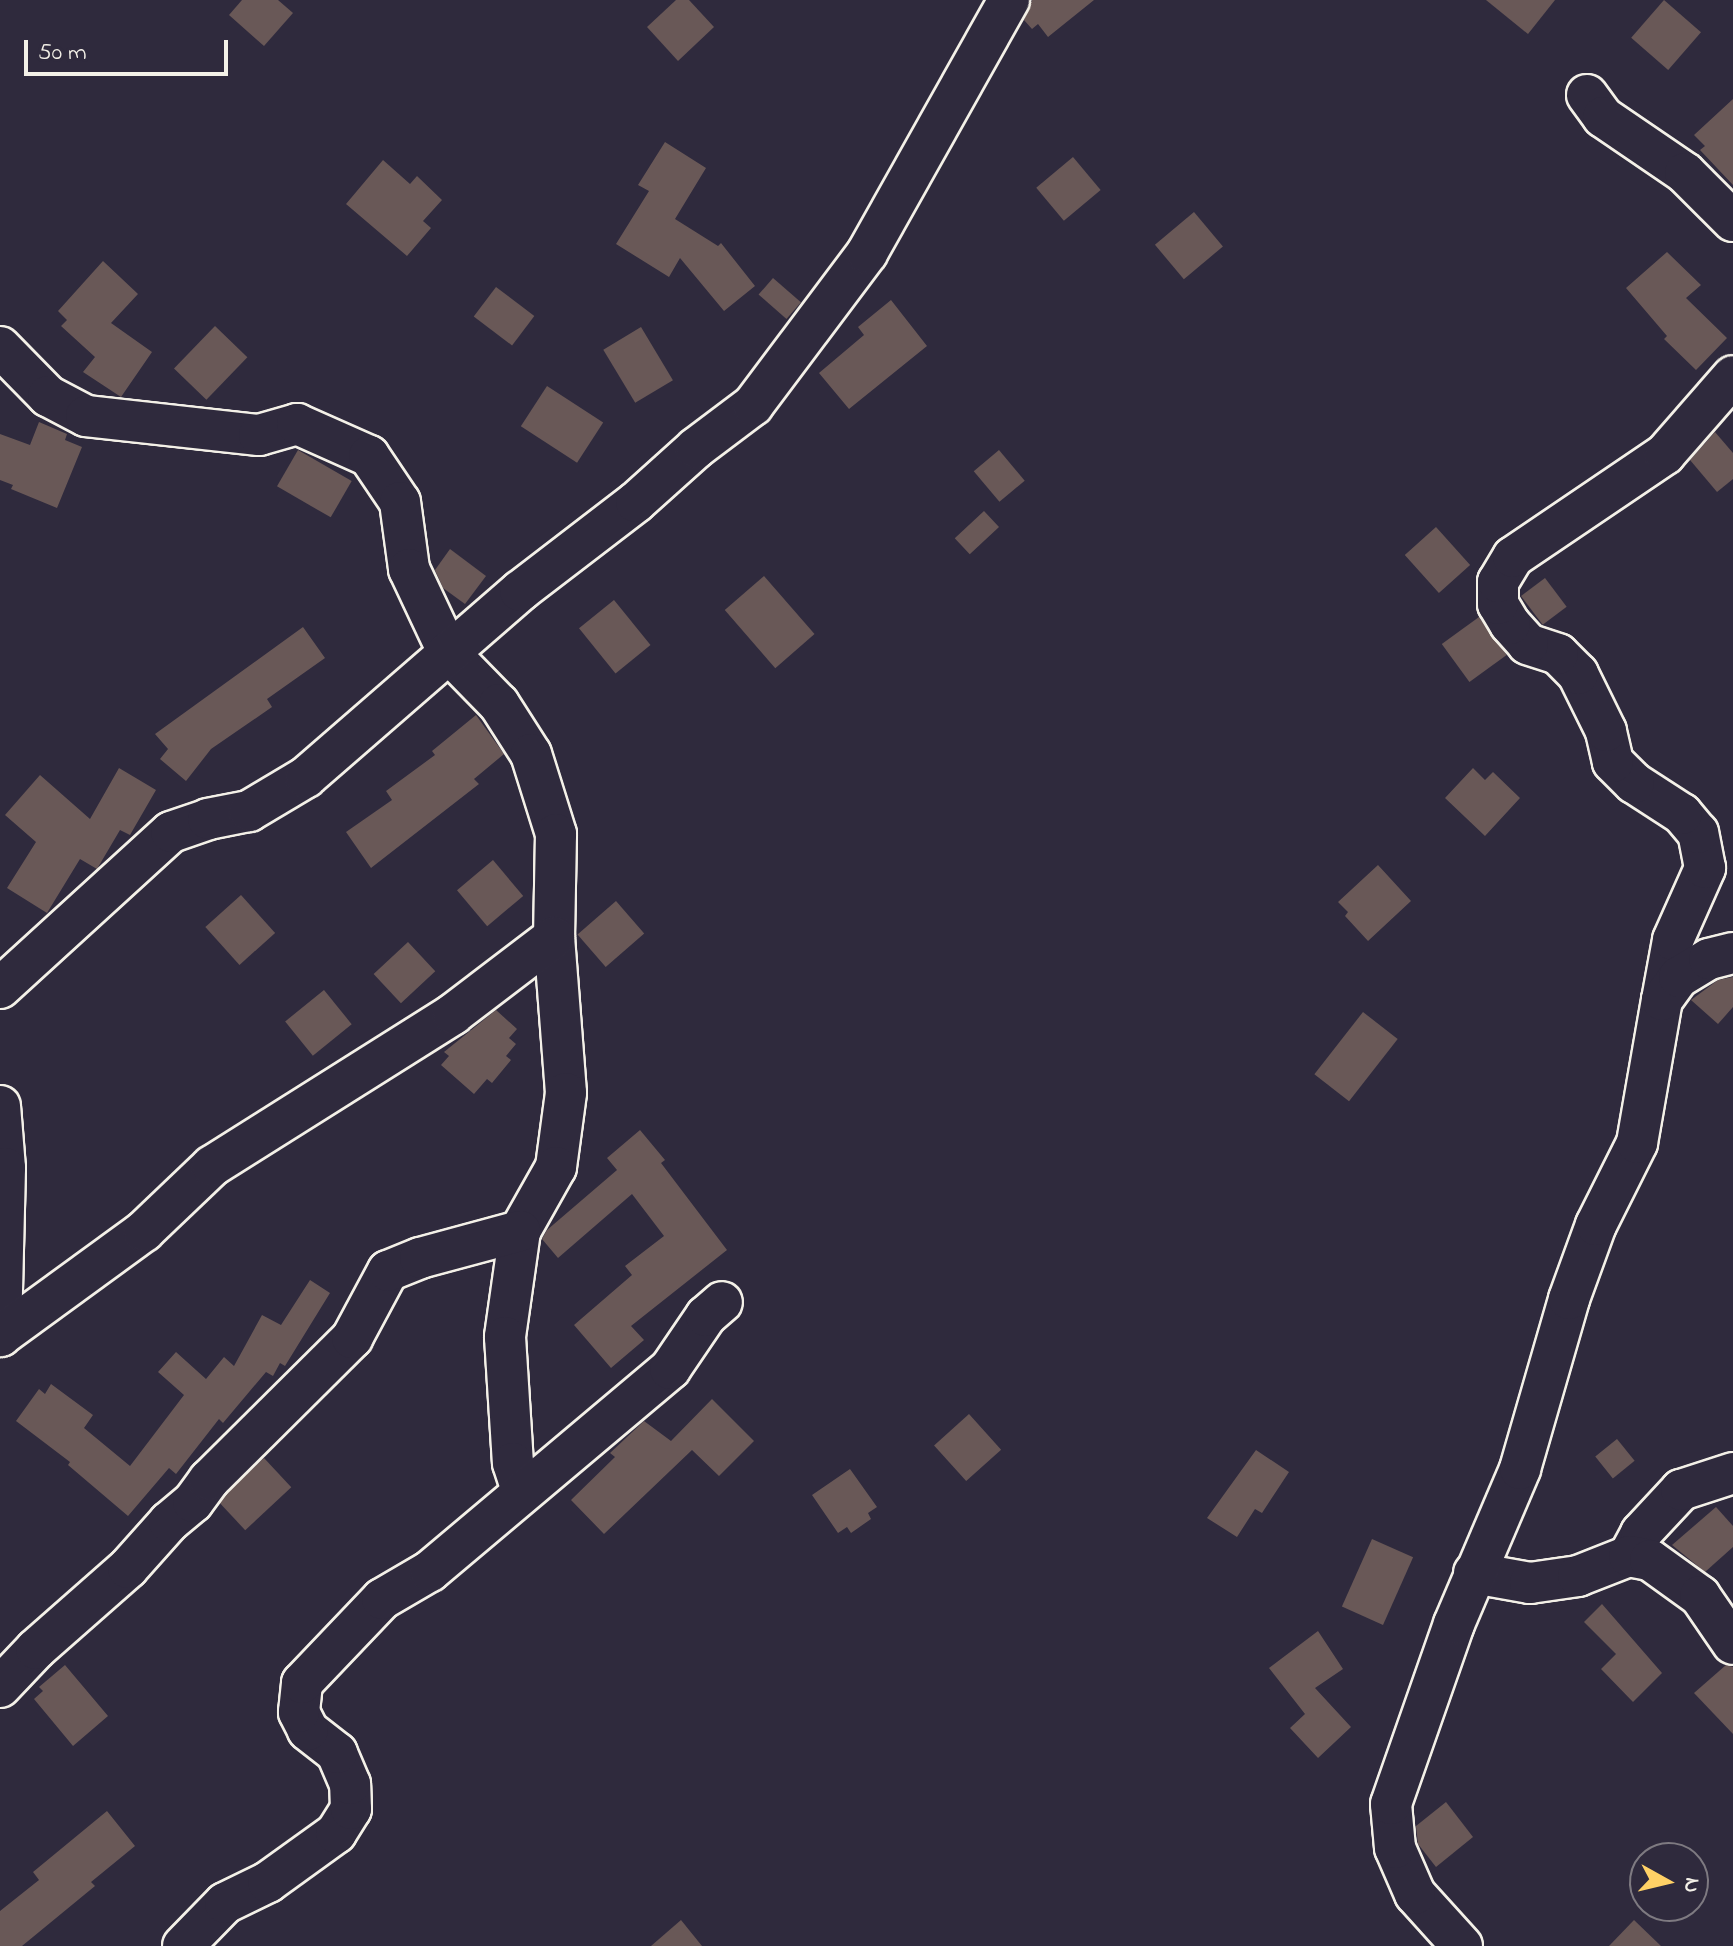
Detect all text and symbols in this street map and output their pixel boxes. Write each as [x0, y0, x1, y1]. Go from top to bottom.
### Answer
scale bar [28, 24, 232, 74]
text: 50 m [38, 36, 87, 71]
north arrow [1629, 1842, 1709, 1922]
text: N [1674, 1875, 1708, 1895]

